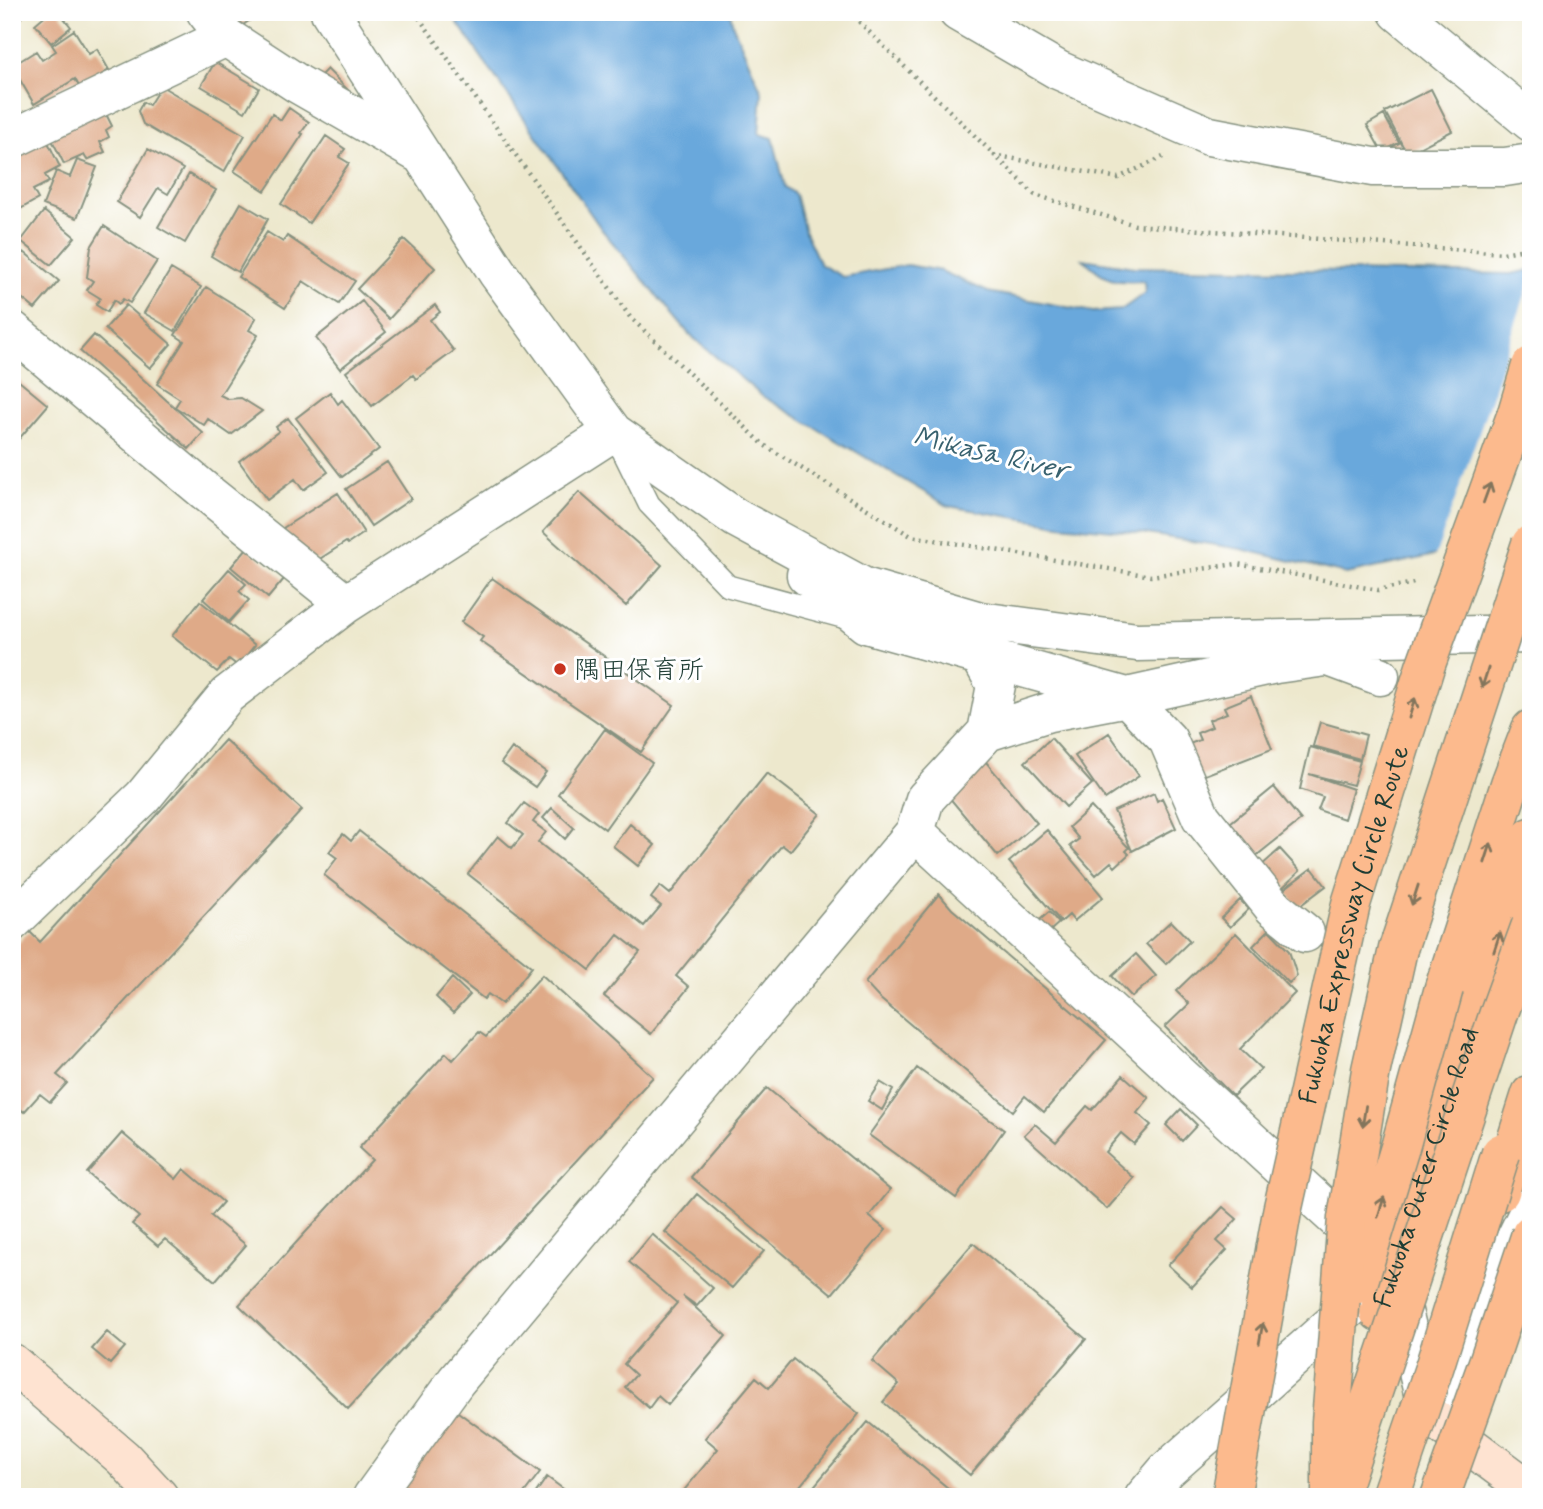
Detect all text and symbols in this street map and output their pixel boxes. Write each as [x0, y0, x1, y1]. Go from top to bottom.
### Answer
water label: Mikasa River [909, 419, 1075, 491]
one-way arrow [1482, 483, 1495, 505]
place label: 隅田保育所 [574, 654, 704, 688]
marker: 隅田保育所 [552, 661, 568, 677]
one-way arrow [1478, 667, 1491, 689]
one-way arrow [1407, 697, 1420, 719]
street label: Fukuoka Expressway Circle Route [1292, 741, 1419, 1107]
one-way arrow [1482, 842, 1495, 864]
one-way arrow [1408, 884, 1421, 906]
one-way arrow [1492, 932, 1505, 954]
street label: Fukuoka Outer Circle Road [1367, 1024, 1488, 1312]
one-way arrow [1357, 1104, 1370, 1127]
one-way arrow [1376, 1196, 1388, 1218]
one-way arrow [1255, 1322, 1268, 1345]

